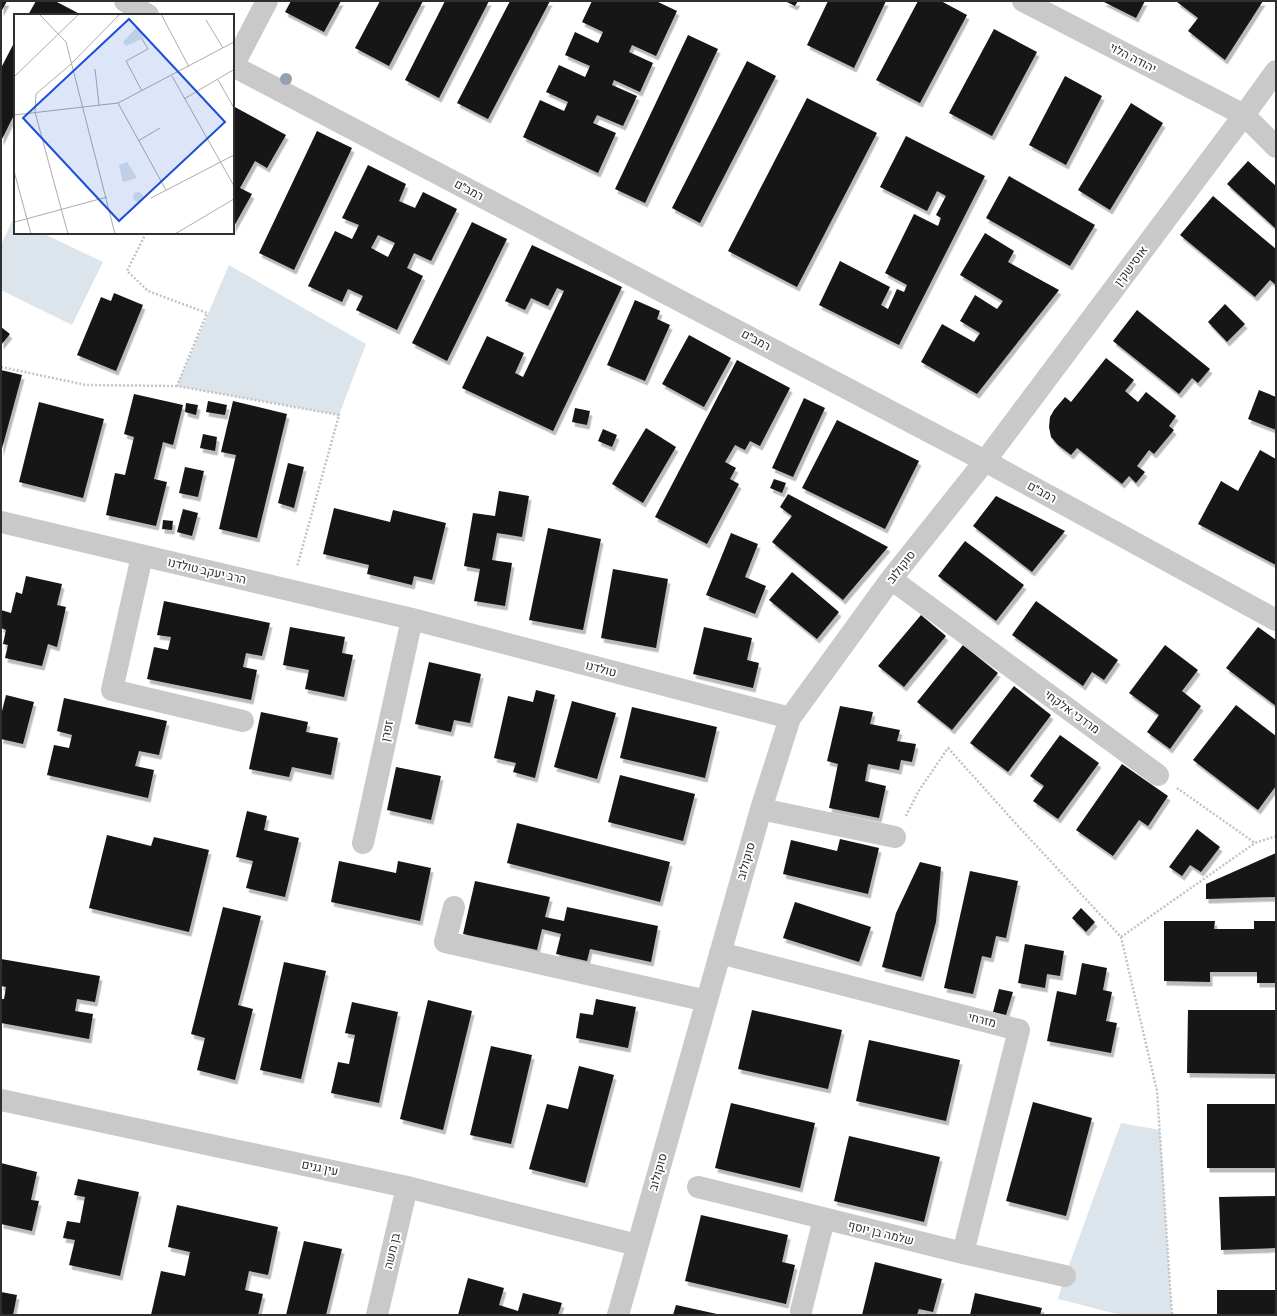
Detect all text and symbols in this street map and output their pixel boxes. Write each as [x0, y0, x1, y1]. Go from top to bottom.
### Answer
inset map [14, 14, 234, 234]
street label: יהודה הלוי [1107, 39, 1159, 77]
street label: רמב"ם [452, 176, 486, 204]
street label: אוסישקין [1111, 242, 1152, 289]
street label: רמב"ם [739, 326, 773, 354]
street label: רמב"ם [1025, 478, 1059, 506]
street label: סוקולוב [883, 547, 919, 587]
street label: הרב יעקב טולדנו [166, 554, 248, 588]
street label: טולדנו [584, 657, 618, 681]
street label: מרדכי אלקחי [1041, 686, 1103, 738]
street label: זפרן [377, 719, 397, 743]
street label: סוקולוב [733, 840, 759, 882]
street label: מזרחי [966, 1009, 998, 1031]
street label: סוקולוב [645, 1151, 671, 1193]
street label: עין גנים [300, 1156, 340, 1180]
street label: שלמה בן יוסף [846, 1217, 916, 1249]
street label: בן משה [380, 1231, 404, 1271]

